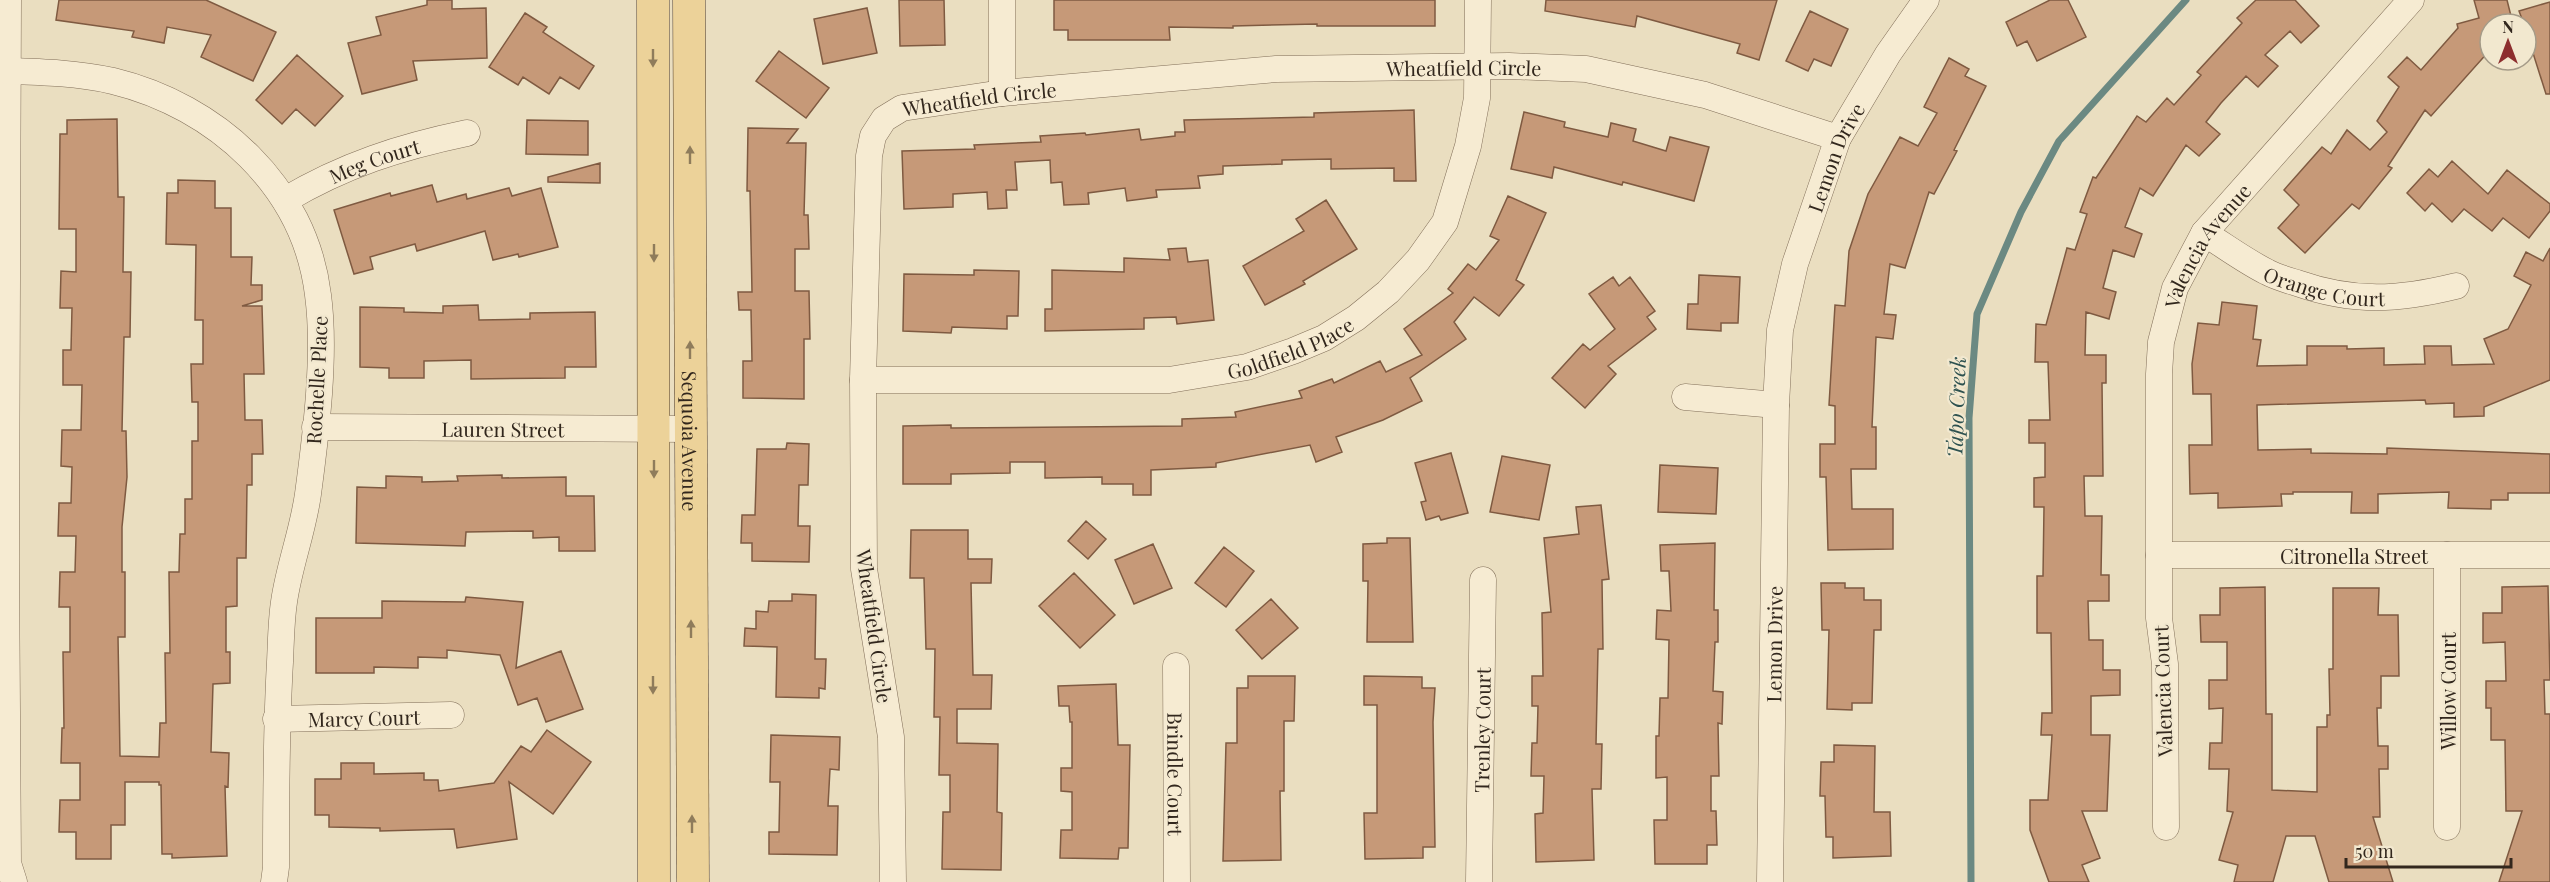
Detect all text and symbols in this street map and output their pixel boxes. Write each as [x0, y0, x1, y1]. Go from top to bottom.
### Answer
north arrow [2478, 12, 2538, 72]
text: N [2502, 16, 2514, 37]
one-way arrow [648, 49, 658, 68]
street label: Wheatfield Circle [1385, 52, 1542, 81]
street label: Wheatfield Circle [899, 75, 1057, 121]
street label: Lemon Drive [1800, 97, 1870, 215]
street label: Meg Court [324, 131, 423, 189]
one-way arrow [685, 145, 695, 164]
street label: Valencia Avenue [2157, 177, 2256, 311]
one-way arrow [649, 244, 659, 263]
street label: Orange Court [2260, 259, 2386, 311]
street label: Goldfield Place [1225, 310, 1358, 384]
street label: Rochelle Place [299, 315, 333, 445]
one-way arrow [685, 340, 695, 359]
water label: Tapo Creek [1939, 356, 1971, 458]
street label: Sequoia Avenue [677, 371, 705, 511]
street label: Lauren Street [442, 414, 565, 442]
one-way arrow [649, 460, 659, 479]
street label: Citronella Street [2280, 542, 2429, 569]
street label: Wheatfield Circle [851, 546, 899, 705]
street label: Lemon Drive [1759, 586, 1787, 702]
one-way arrow [686, 619, 696, 638]
street label: Valencia Court [2146, 624, 2178, 758]
street label: Willow Court [2434, 631, 2461, 751]
street label: Trenley Court [1467, 666, 1495, 793]
one-way arrow [648, 676, 658, 695]
street label: Marcy Court [307, 702, 421, 732]
street label: Brindle Court [1163, 712, 1190, 837]
one-way arrow [687, 814, 697, 833]
scale bar [2346, 831, 2511, 869]
text: 50 m [2355, 839, 2394, 863]

